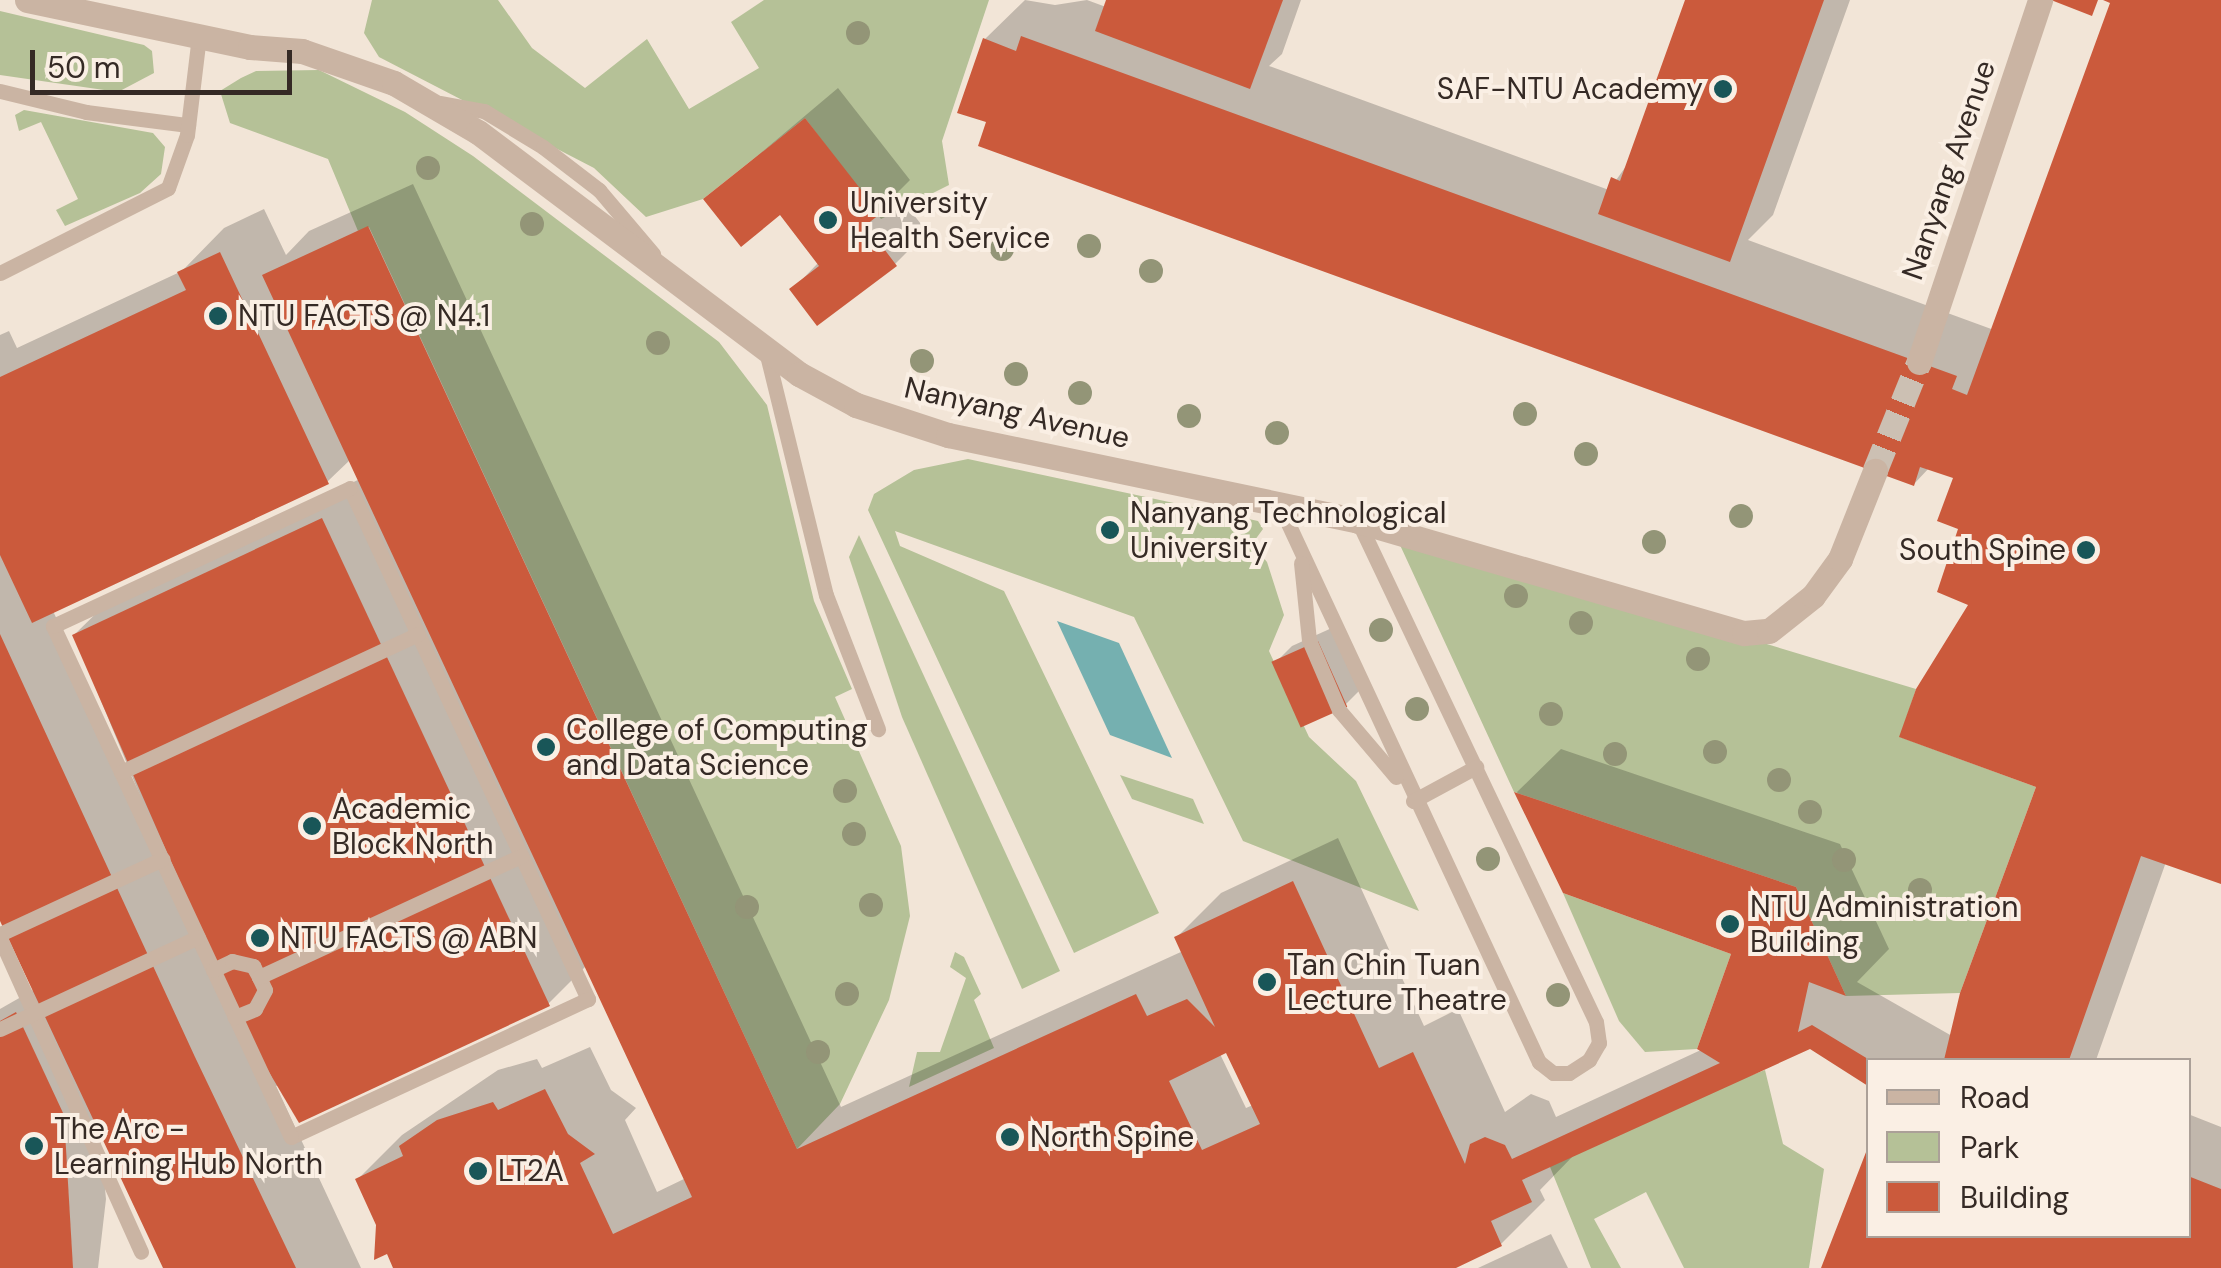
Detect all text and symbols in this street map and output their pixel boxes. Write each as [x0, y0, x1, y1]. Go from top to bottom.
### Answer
scale bar [35, 30, 298, 92]
text: 50 m [47, 48, 121, 87]
street label: Nanyang Avenue [1895, 56, 2003, 284]
place label: SAF-NTU Academy [1437, 71, 1703, 107]
marker: SAF-NTU Academy [1712, 78, 1734, 100]
place label: University Health Service [850, 185, 1050, 256]
marker: University Health Service [815, 207, 841, 233]
place label: NTU FACTS @ N4.1 [238, 298, 490, 334]
marker: NTU FACTS @ N4.1 [207, 305, 229, 327]
street label: Nanyang Avenue [901, 370, 1133, 456]
place label: Nanyang Technological University [1130, 495, 1446, 566]
marker: Nanyang Technological University [1099, 519, 1121, 541]
place label: South Spine [1899, 532, 2066, 568]
marker: South Spine [2075, 539, 2097, 561]
place label: College of Computing and Data Science [566, 712, 868, 782]
marker: College of Computing and Data Science [535, 736, 557, 758]
place label: Academic Block North [332, 791, 493, 862]
marker: Academic Block North [301, 815, 323, 837]
place label: NTU Administration Building [1750, 889, 2019, 960]
marker: NTU Administration Building [1719, 913, 1741, 935]
place label: NTU FACTS @ ABN [280, 920, 537, 956]
marker: NTU FACTS @ ABN [249, 927, 271, 949]
place label: Tan Chin Tuan Lecture Theatre [1287, 947, 1507, 1018]
marker: Tan Chin Tuan Lecture Theatre [1256, 971, 1278, 993]
legend [1866, 1058, 2191, 1238]
text: Road [1960, 1078, 2030, 1117]
place label: The Arc - Learning Hub North [54, 1111, 323, 1182]
place label: North Spine [1030, 1119, 1194, 1155]
marker: North Spine [999, 1126, 1021, 1148]
text: Park [1960, 1128, 2019, 1167]
marker: The Arc - Learning Hub North [23, 1135, 45, 1157]
place label: LT2A [498, 1153, 564, 1189]
marker: LT2A [467, 1160, 489, 1182]
text: Building [1960, 1178, 2069, 1217]

